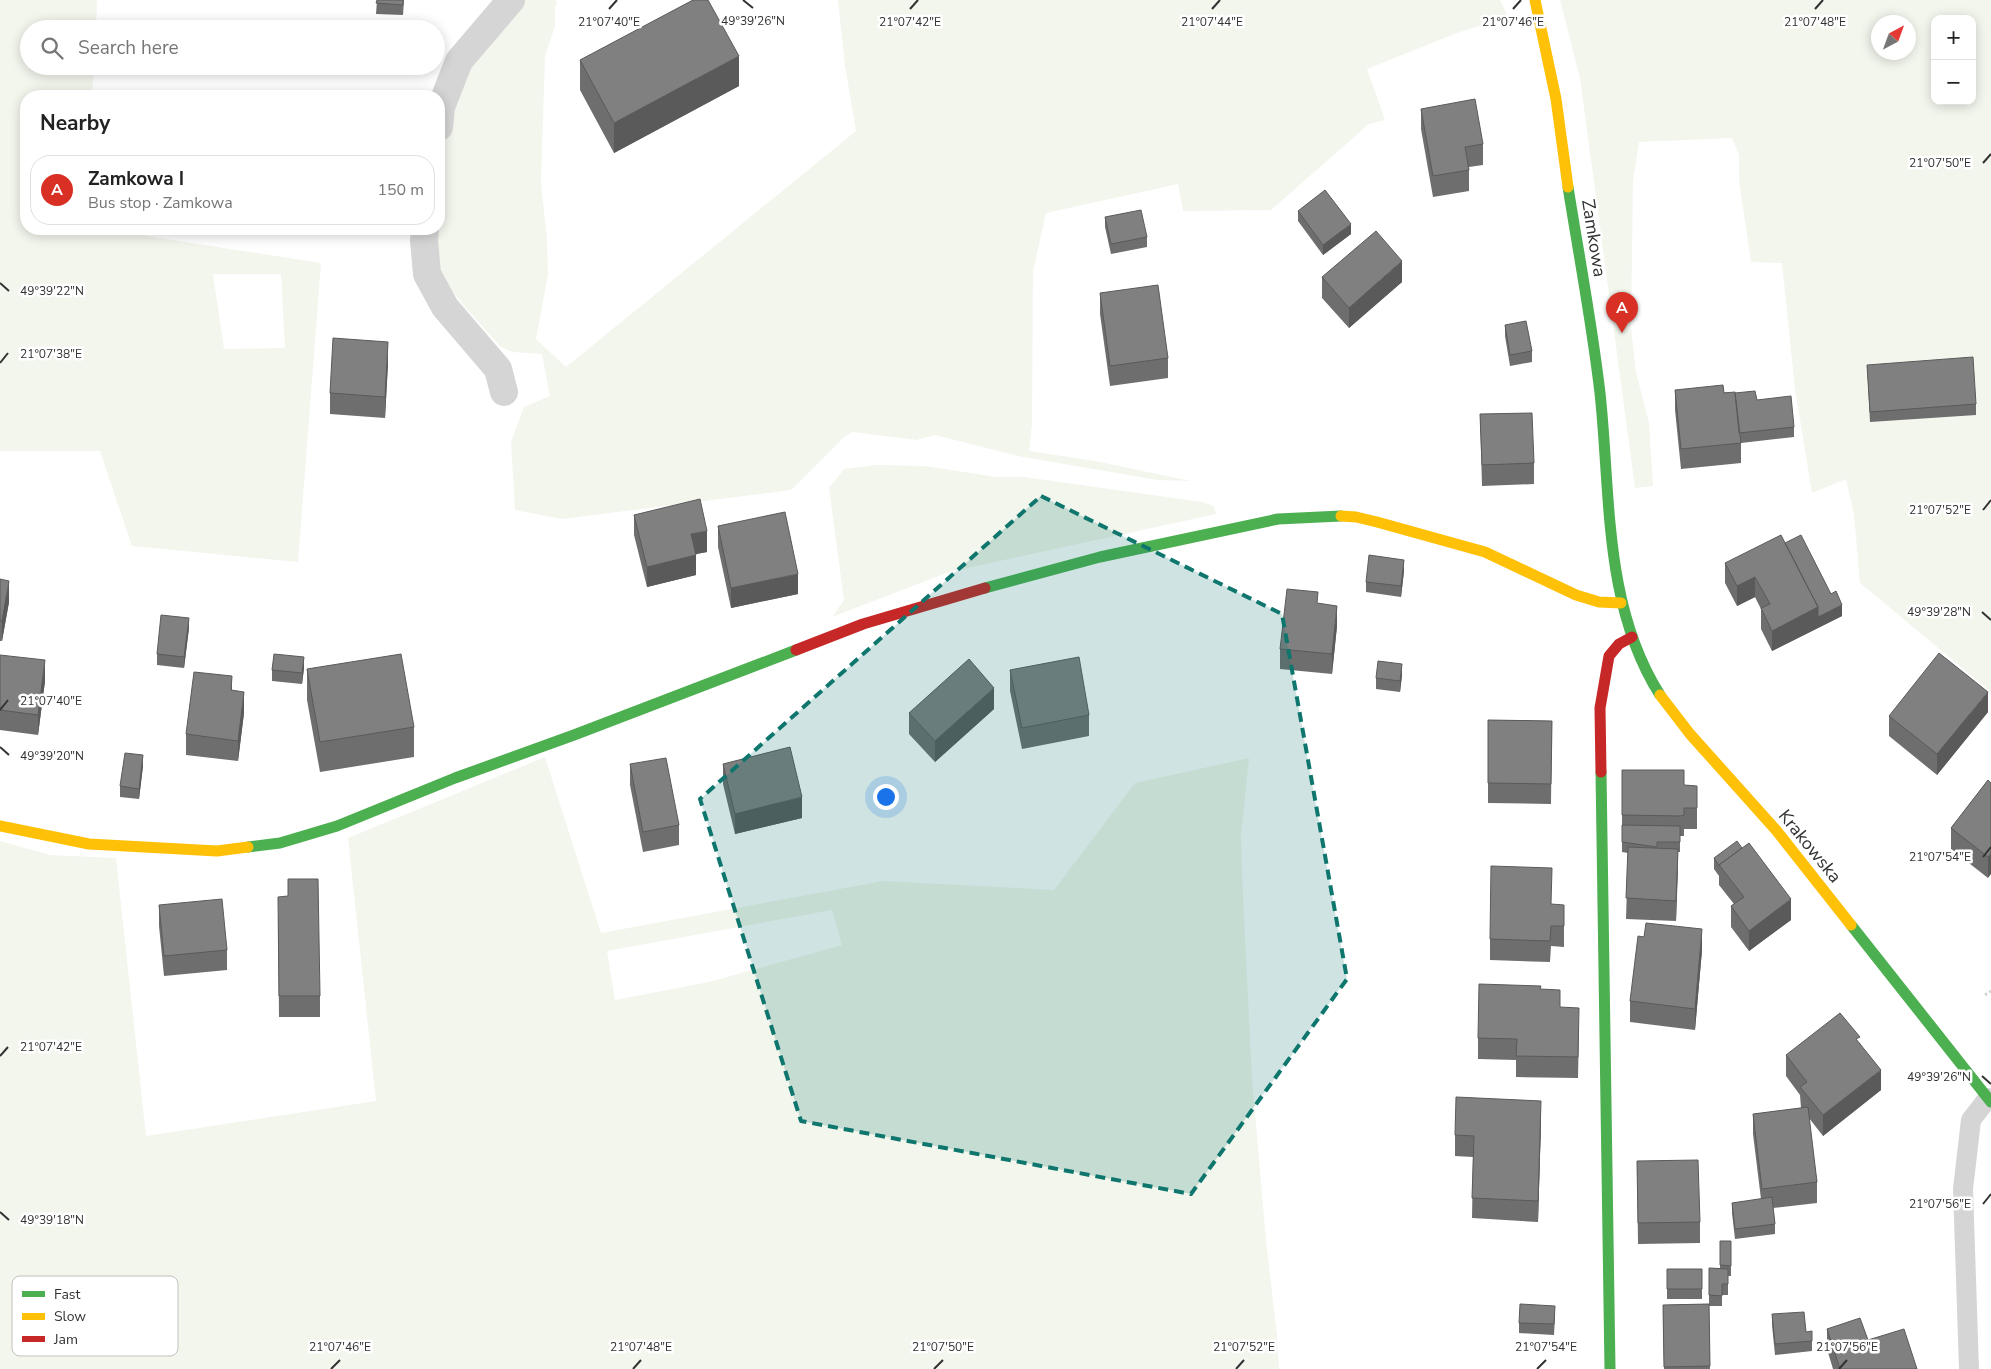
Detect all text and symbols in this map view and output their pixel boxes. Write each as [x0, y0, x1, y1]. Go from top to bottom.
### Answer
text: 49°39'26"N [721, 13, 785, 29]
text: 21°07'40"E [578, 14, 640, 30]
text: 21°07'42"E [879, 14, 941, 30]
text: 21°07'44"E [1181, 14, 1243, 30]
text: 21°07'46"E [1482, 14, 1544, 30]
text: 21°07'48"E [1784, 14, 1846, 30]
north arrow [1871, 15, 1916, 60]
map controls [1931, 15, 1976, 105]
button: + [1931, 15, 1976, 60]
search box [20, 20, 445, 75]
icon: search [38, 34, 66, 62]
text: Search here [78, 35, 179, 61]
button: − [1931, 60, 1976, 105]
text: Nearby [40, 109, 110, 137]
text: 21°07'50"E [1909, 155, 1971, 171]
text: Zamkowa I [88, 166, 184, 192]
text: A [51, 179, 63, 201]
text: 150 m [377, 179, 424, 201]
text: Bus stop · Zamkowa [88, 192, 233, 214]
street label: Zamkowa [1576, 197, 1612, 279]
text: 49°39'22"N [20, 283, 84, 299]
pin: A [1606, 292, 1638, 333]
text: 21°07'38"E [20, 346, 82, 362]
text: 21°07'52"E [1909, 502, 1971, 518]
text: 49°39'28"N [1907, 604, 1971, 620]
text: 21°07'40"E [20, 693, 82, 709]
text: 49°39'20"N [20, 748, 84, 764]
your location [873, 784, 899, 810]
street label: Krakowska [1773, 804, 1847, 888]
text: 21°07'54"E [1909, 849, 1971, 865]
text: 21°07'42"E [20, 1039, 82, 1055]
text: 49°39'26"N [1907, 1069, 1971, 1085]
text: 21°07'56"E [1909, 1196, 1971, 1212]
text: 49°39'18"N [20, 1212, 84, 1228]
legend [12, 1276, 178, 1356]
text: Fast [54, 1285, 80, 1304]
text: Slow [54, 1307, 86, 1326]
text: Jam [53, 1330, 78, 1349]
text: 21°07'46"E [309, 1339, 371, 1355]
text: 21°07'48"E [610, 1339, 672, 1355]
text: 21°07'50"E [912, 1339, 974, 1355]
text: 21°07'52"E [1213, 1339, 1275, 1355]
text: 21°07'54"E [1515, 1339, 1577, 1355]
text: 21°07'56"E [1816, 1339, 1878, 1355]

